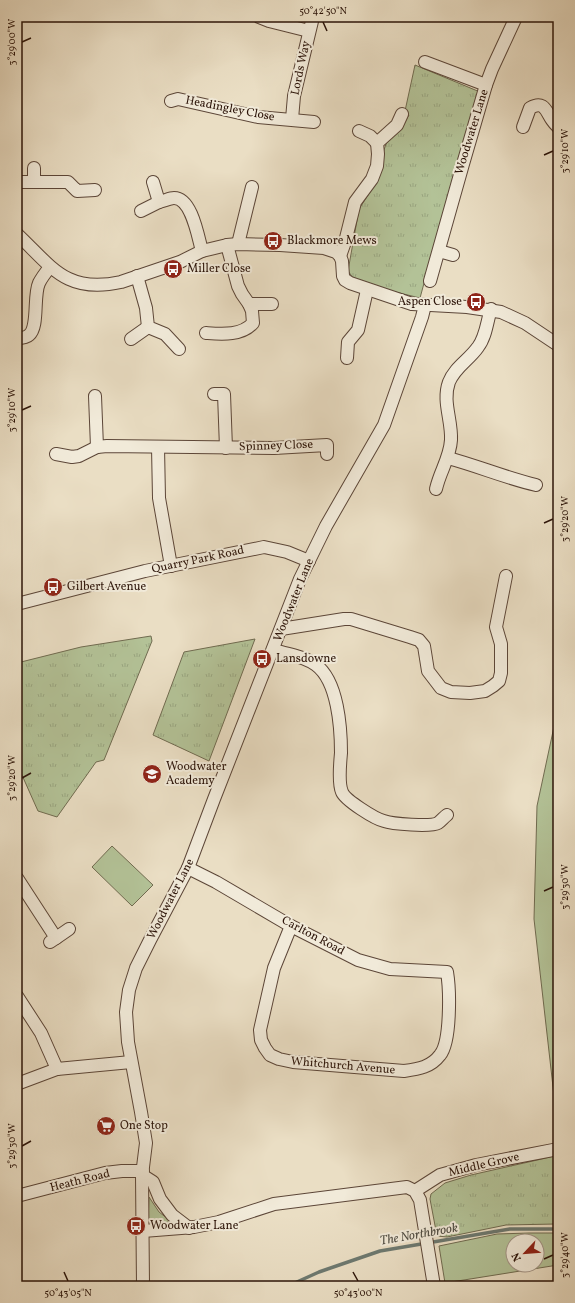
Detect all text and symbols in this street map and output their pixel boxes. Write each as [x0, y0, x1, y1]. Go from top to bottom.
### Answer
text: 50°42'50"N [299, 4, 347, 18]
text: 3°29'00"W [5, 19, 19, 65]
street label: Lords Way [287, 39, 315, 97]
street label: Woodwater Lane [451, 87, 493, 177]
street label: Headingley Close [184, 92, 276, 126]
text: 3°29'10"W [558, 129, 572, 173]
bus stop icon: Blackmore Mews [262, 230, 284, 252]
place label: Blackmore Mews [287, 233, 377, 249]
bus stop icon: Miller Close [162, 258, 184, 280]
place label: Miller Close [187, 261, 251, 277]
bus stop icon: Aspen Close [465, 291, 487, 313]
place label: Aspen Close [398, 294, 462, 310]
text: 3°29'10"W [5, 388, 19, 432]
street label: Spinney Close [239, 437, 314, 455]
text: 3°29'20"W [558, 496, 572, 542]
street label: Quarry Park Road [150, 542, 246, 578]
street label: Woodwater Lane [270, 556, 318, 644]
bus stop icon: Gilbert Avenue [42, 576, 64, 598]
place label: Gilbert Avenue [67, 579, 146, 595]
bus stop icon: Lansdowne [251, 648, 273, 670]
place label: Lansdowne [276, 651, 336, 667]
text: 3°29'20"W [5, 755, 19, 801]
place label: Woodwater Academy [166, 759, 227, 789]
school or university icon: Woodwater Academy [141, 763, 163, 785]
street label: Woodwater Lane [144, 856, 198, 942]
text: 3°29'30"W [558, 864, 572, 910]
street label: Carlton Road [279, 913, 348, 959]
street label: Whitchurch Avenue [290, 1053, 396, 1079]
supermarket icon: One Stop [95, 1115, 117, 1137]
place label: One Stop [120, 1118, 168, 1134]
text: 3°29'30"W [5, 1123, 19, 1169]
street label: Middle Grove [447, 1149, 521, 1181]
street label: Heath Road [48, 1166, 112, 1196]
bus stop icon: Woodwater Lane [125, 1215, 147, 1237]
place label: Woodwater Lane [150, 1218, 239, 1234]
water label: The Northbrook [379, 1219, 459, 1251]
text: 3°29'40"W [558, 1232, 572, 1278]
north arrow [505, 1233, 545, 1273]
text: N [509, 1250, 526, 1264]
text: 50°43'05"N [44, 1286, 92, 1300]
text: 50°43'00"N [334, 1286, 383, 1300]

